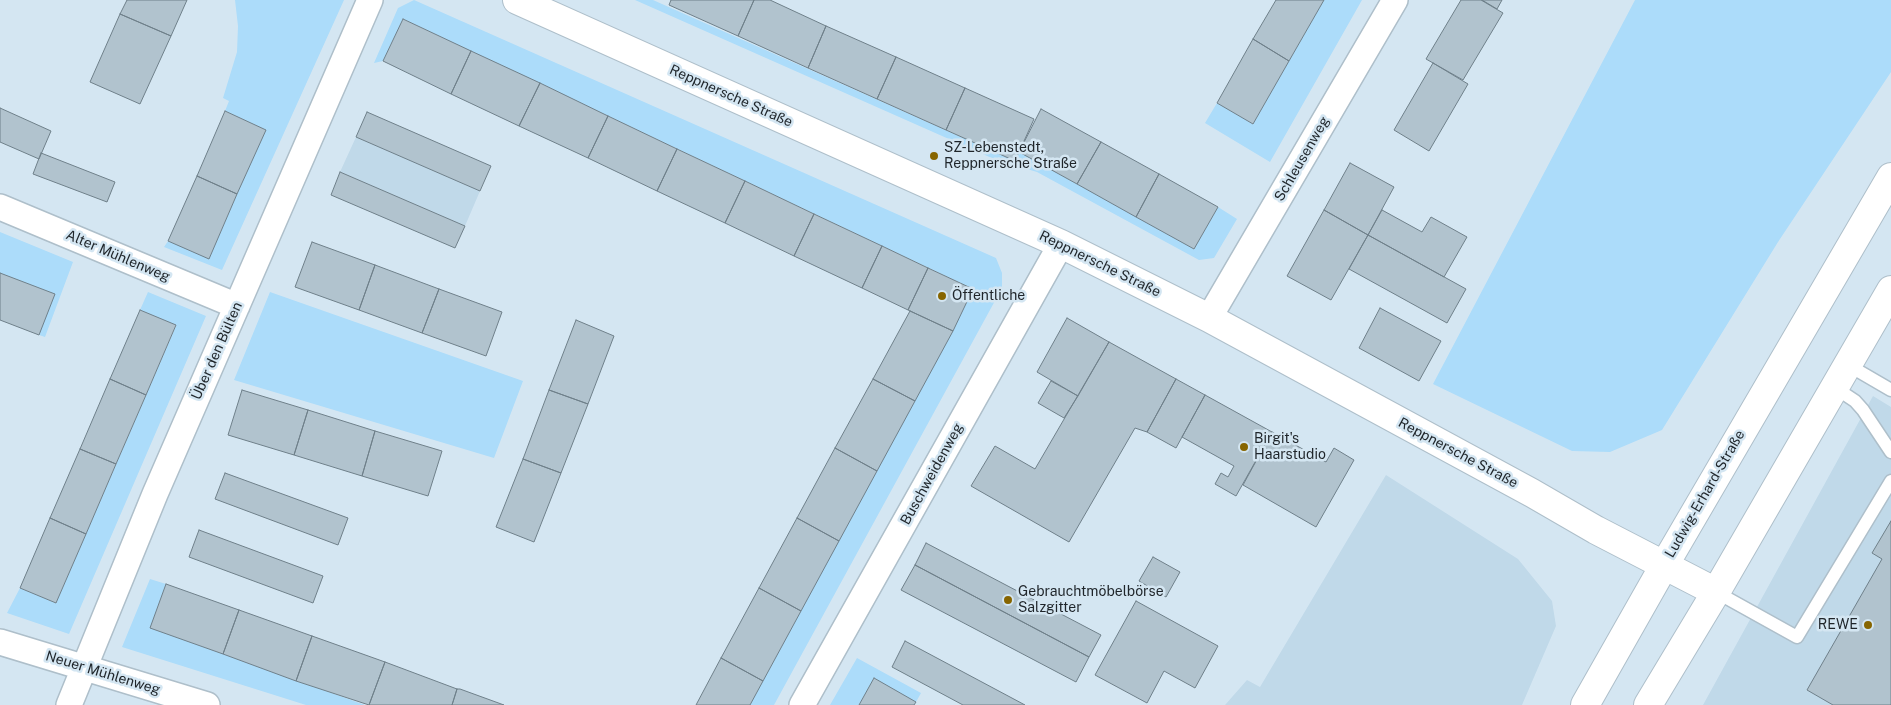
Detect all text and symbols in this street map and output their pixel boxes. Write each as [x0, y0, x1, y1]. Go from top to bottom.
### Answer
street label: Reppnersche Straße [667, 61, 795, 131]
street label: Schleusenweg [1271, 114, 1333, 204]
place label: SZ-Lebenstedt, Reppnersche Straße [944, 140, 1077, 172]
marker: SZ-Lebenstedt, Reppnersche Straße [928, 150, 940, 162]
street label: Alter Mühlenweg [63, 226, 173, 286]
street label: Reppnersche Straße [1037, 227, 1163, 301]
place label: Öffentliche [952, 288, 1025, 304]
marker: Öffentliche [936, 290, 948, 302]
street label: Über den Bülten [188, 299, 246, 403]
street label: Reppnersche Straße [1395, 414, 1521, 492]
street label: Buschweidenweg [897, 420, 967, 528]
street label: Ludwig-Erhard-Straße [1662, 427, 1748, 561]
place label: Birgit's Haarstudio [1254, 431, 1326, 464]
marker: Birgit's Haarstudio [1238, 441, 1250, 453]
place label: Gebrauchtmöbelbörse Salzgitter [1018, 584, 1164, 616]
marker: Gebrauchtmöbelbörse Salzgitter [1002, 594, 1014, 606]
place label: REWE [1818, 617, 1858, 633]
marker: REWE [1862, 619, 1874, 631]
street label: Neuer Mühlenweg [44, 648, 162, 698]

